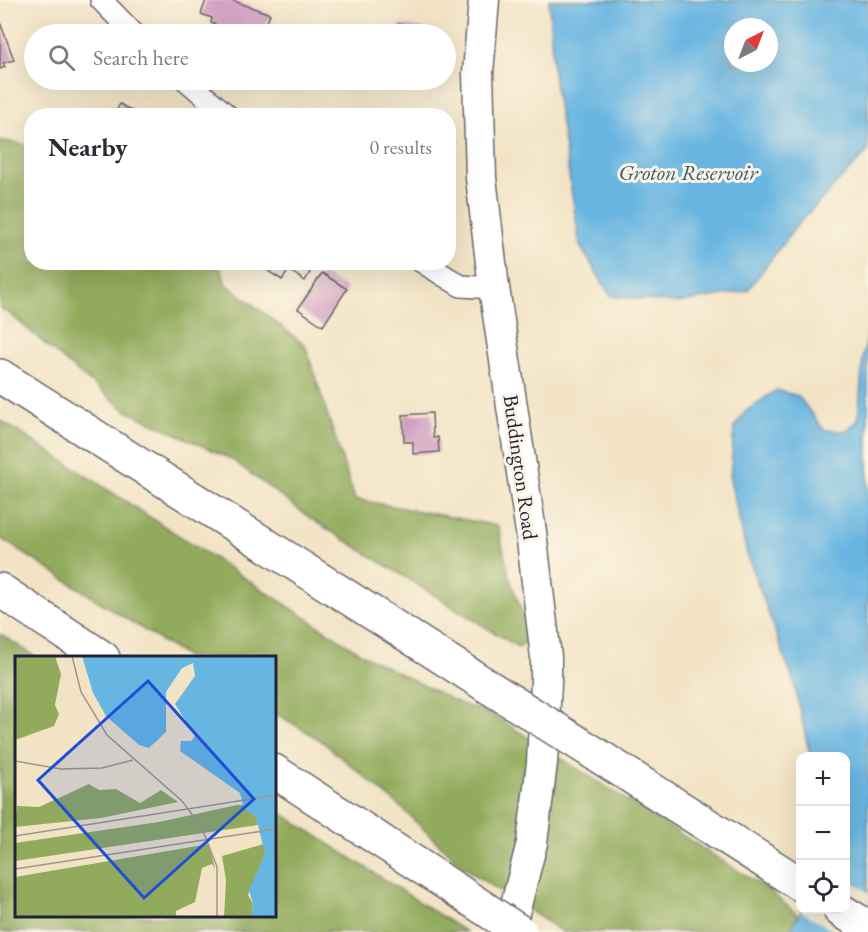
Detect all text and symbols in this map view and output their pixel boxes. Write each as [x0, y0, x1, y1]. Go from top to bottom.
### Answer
north arrow [724, 18, 778, 72]
search box [24, 24, 456, 90]
icon: search [45, 41, 78, 74]
text: Search here [93, 43, 188, 72]
text: Nearby [48, 130, 128, 164]
text: 0 results [369, 134, 432, 160]
water label: Groton Reservoir [619, 158, 759, 187]
street label: Buddington Road [497, 393, 545, 542]
inset map [15, 656, 276, 917]
map controls [796, 752, 850, 914]
button: + [796, 752, 850, 806]
button: − [796, 806, 850, 860]
button: locate [796, 860, 850, 914]

